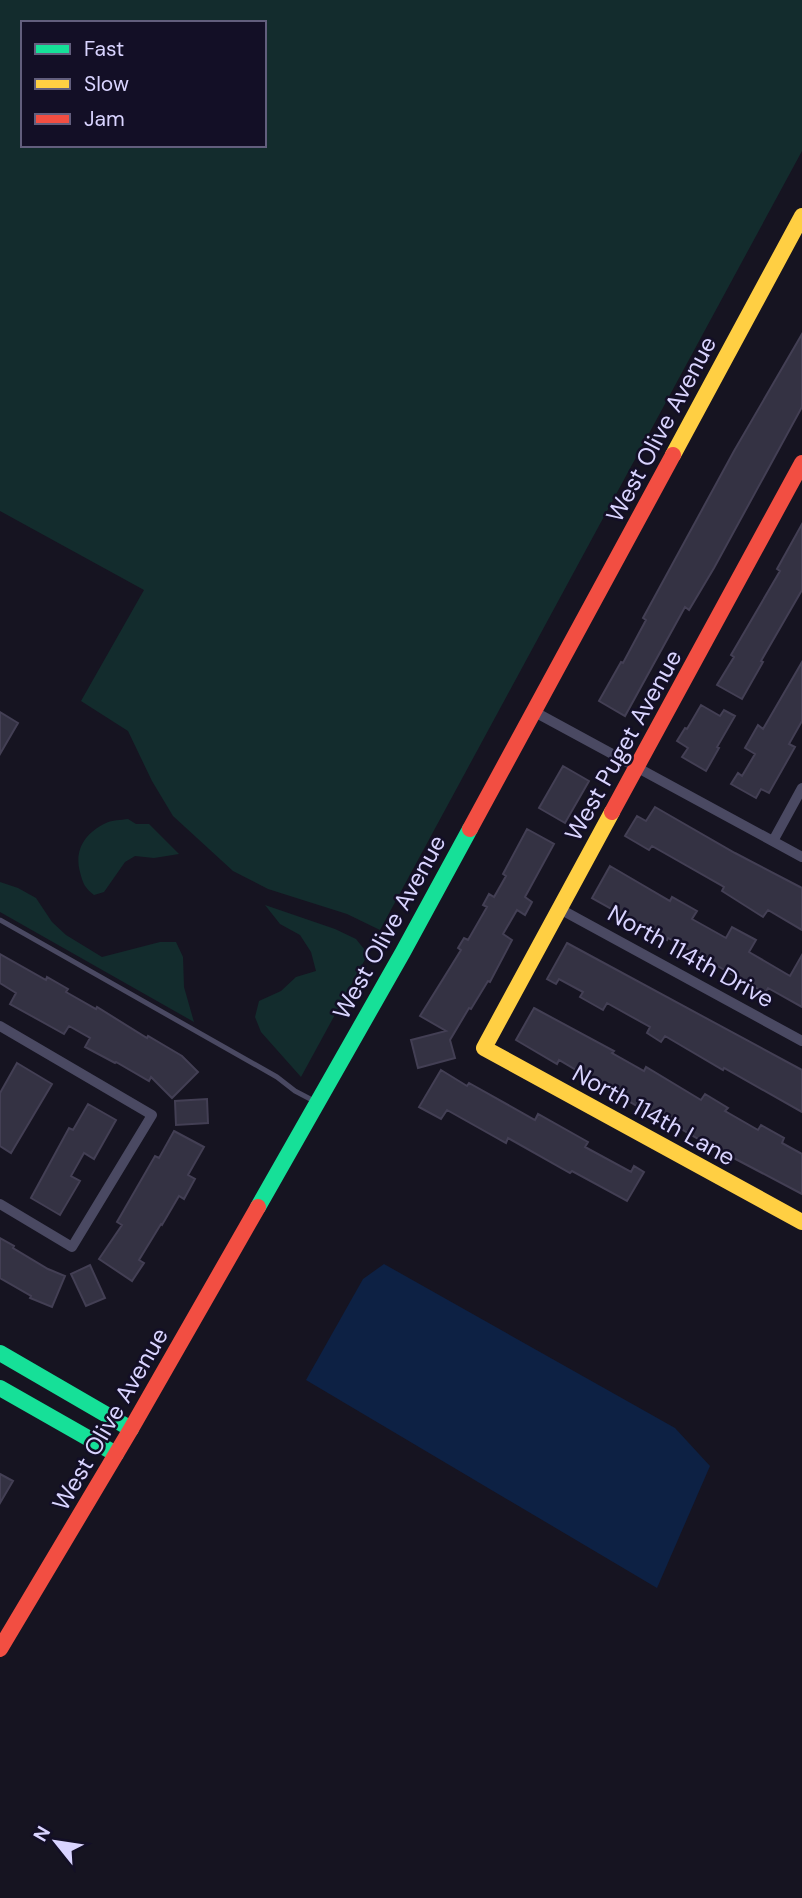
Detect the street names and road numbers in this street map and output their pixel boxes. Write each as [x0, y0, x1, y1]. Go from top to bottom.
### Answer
street label: West Olive Avenue [599, 331, 723, 527]
street label: West Puget Avenue [558, 644, 688, 846]
street label: West Olive Avenue [325, 829, 453, 1025]
street label: North 114th Drive [602, 898, 780, 1014]
street label: North 114th Lane [567, 1057, 741, 1173]
street label: West Olive Avenue [45, 1322, 175, 1516]

